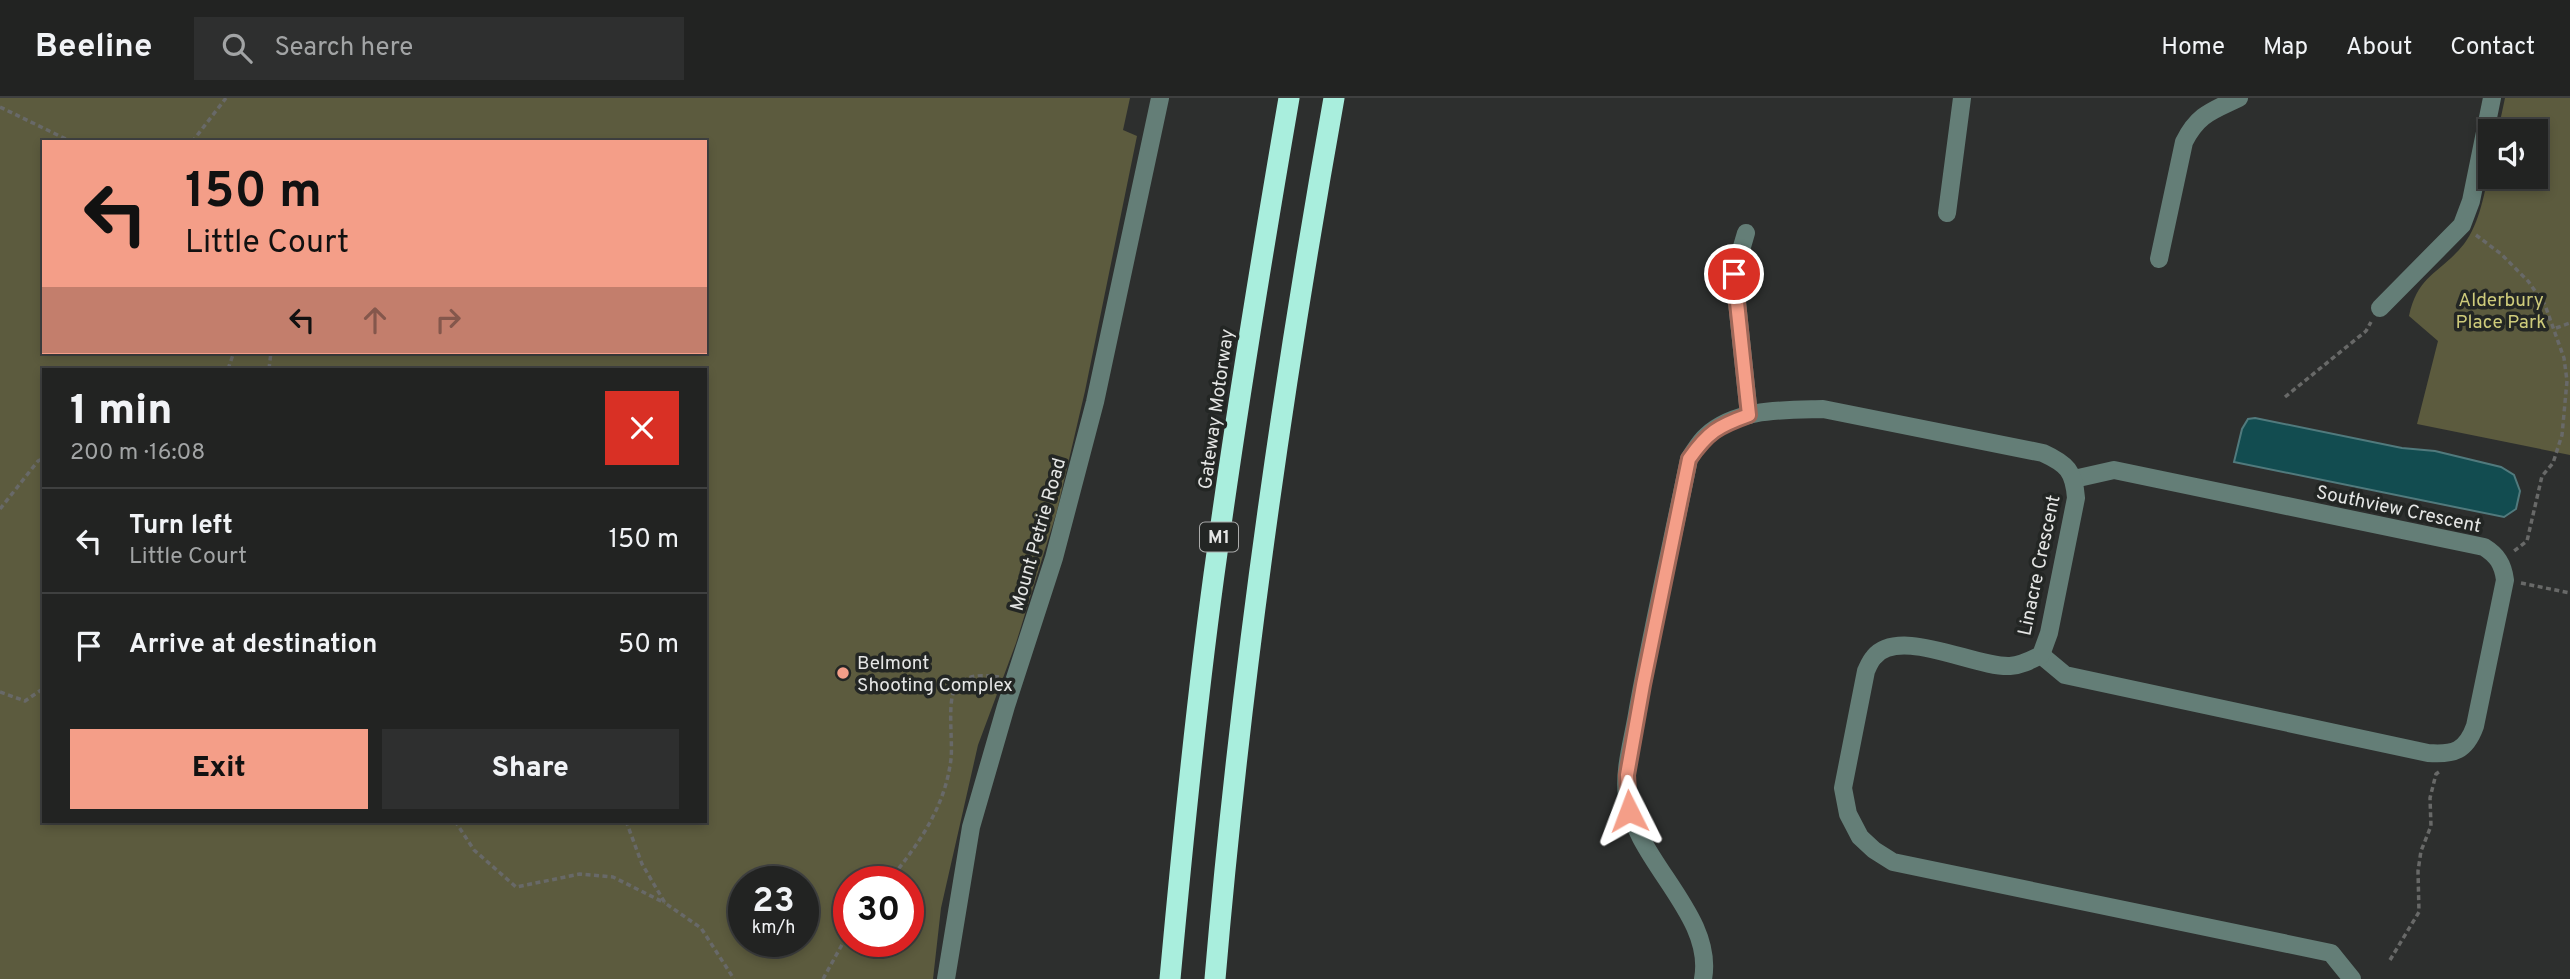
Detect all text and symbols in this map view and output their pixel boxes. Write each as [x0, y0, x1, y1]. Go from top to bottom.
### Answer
search box [194, 17, 684, 80]
text: Beeline [35, 27, 152, 69]
icon: search [218, 29, 256, 67]
text: Search here [274, 32, 413, 65]
text: Home [2161, 33, 2225, 63]
text: Map [2263, 33, 2308, 63]
text: About [2346, 33, 2412, 63]
text: Contact [2450, 33, 2535, 63]
map controls [2478, 119, 2548, 189]
button: sound [2478, 119, 2548, 189]
text: 150 m [185, 163, 322, 225]
icon: left [70, 168, 161, 259]
text: Little Court [185, 224, 349, 264]
pin [1704, 244, 1764, 304]
icon: arrive [1715, 255, 1753, 293]
park label: Alderbury Place Park [2456, 289, 2546, 335]
icon: left [283, 301, 321, 339]
icon: ahead [356, 301, 394, 339]
icon: right [429, 301, 467, 339]
street label: Gateway Motorway [1194, 328, 1240, 491]
text: 1 min [70, 386, 173, 439]
button: close [605, 391, 679, 465]
text: 200 m · 16:08 [70, 439, 205, 468]
street label: Mount Petrie Road [1006, 455, 1072, 614]
street label: Southview Crescent [2314, 481, 2483, 539]
street label: Linacre Crescent [2013, 493, 2067, 638]
text: Turn left [129, 510, 233, 543]
icon: left [70, 522, 108, 560]
road number: M1 [1200, 522, 1238, 552]
text: 150 m [608, 524, 679, 557]
text: Little Court [129, 543, 247, 572]
icon: arrive [70, 627, 108, 665]
text: Arrive at destination [129, 629, 377, 662]
text: 50 m [618, 629, 679, 662]
place label: Belmont Shooting Complex [857, 652, 1013, 698]
marker: Belmont Shooting Complex [835, 665, 851, 681]
button: Exit [70, 729, 368, 809]
button: Share [382, 729, 679, 809]
position arrow [1592, 774, 1666, 848]
speed limit sign: 30 [833, 866, 924, 957]
text: 23 [752, 880, 795, 924]
text: km/h [752, 917, 795, 940]

